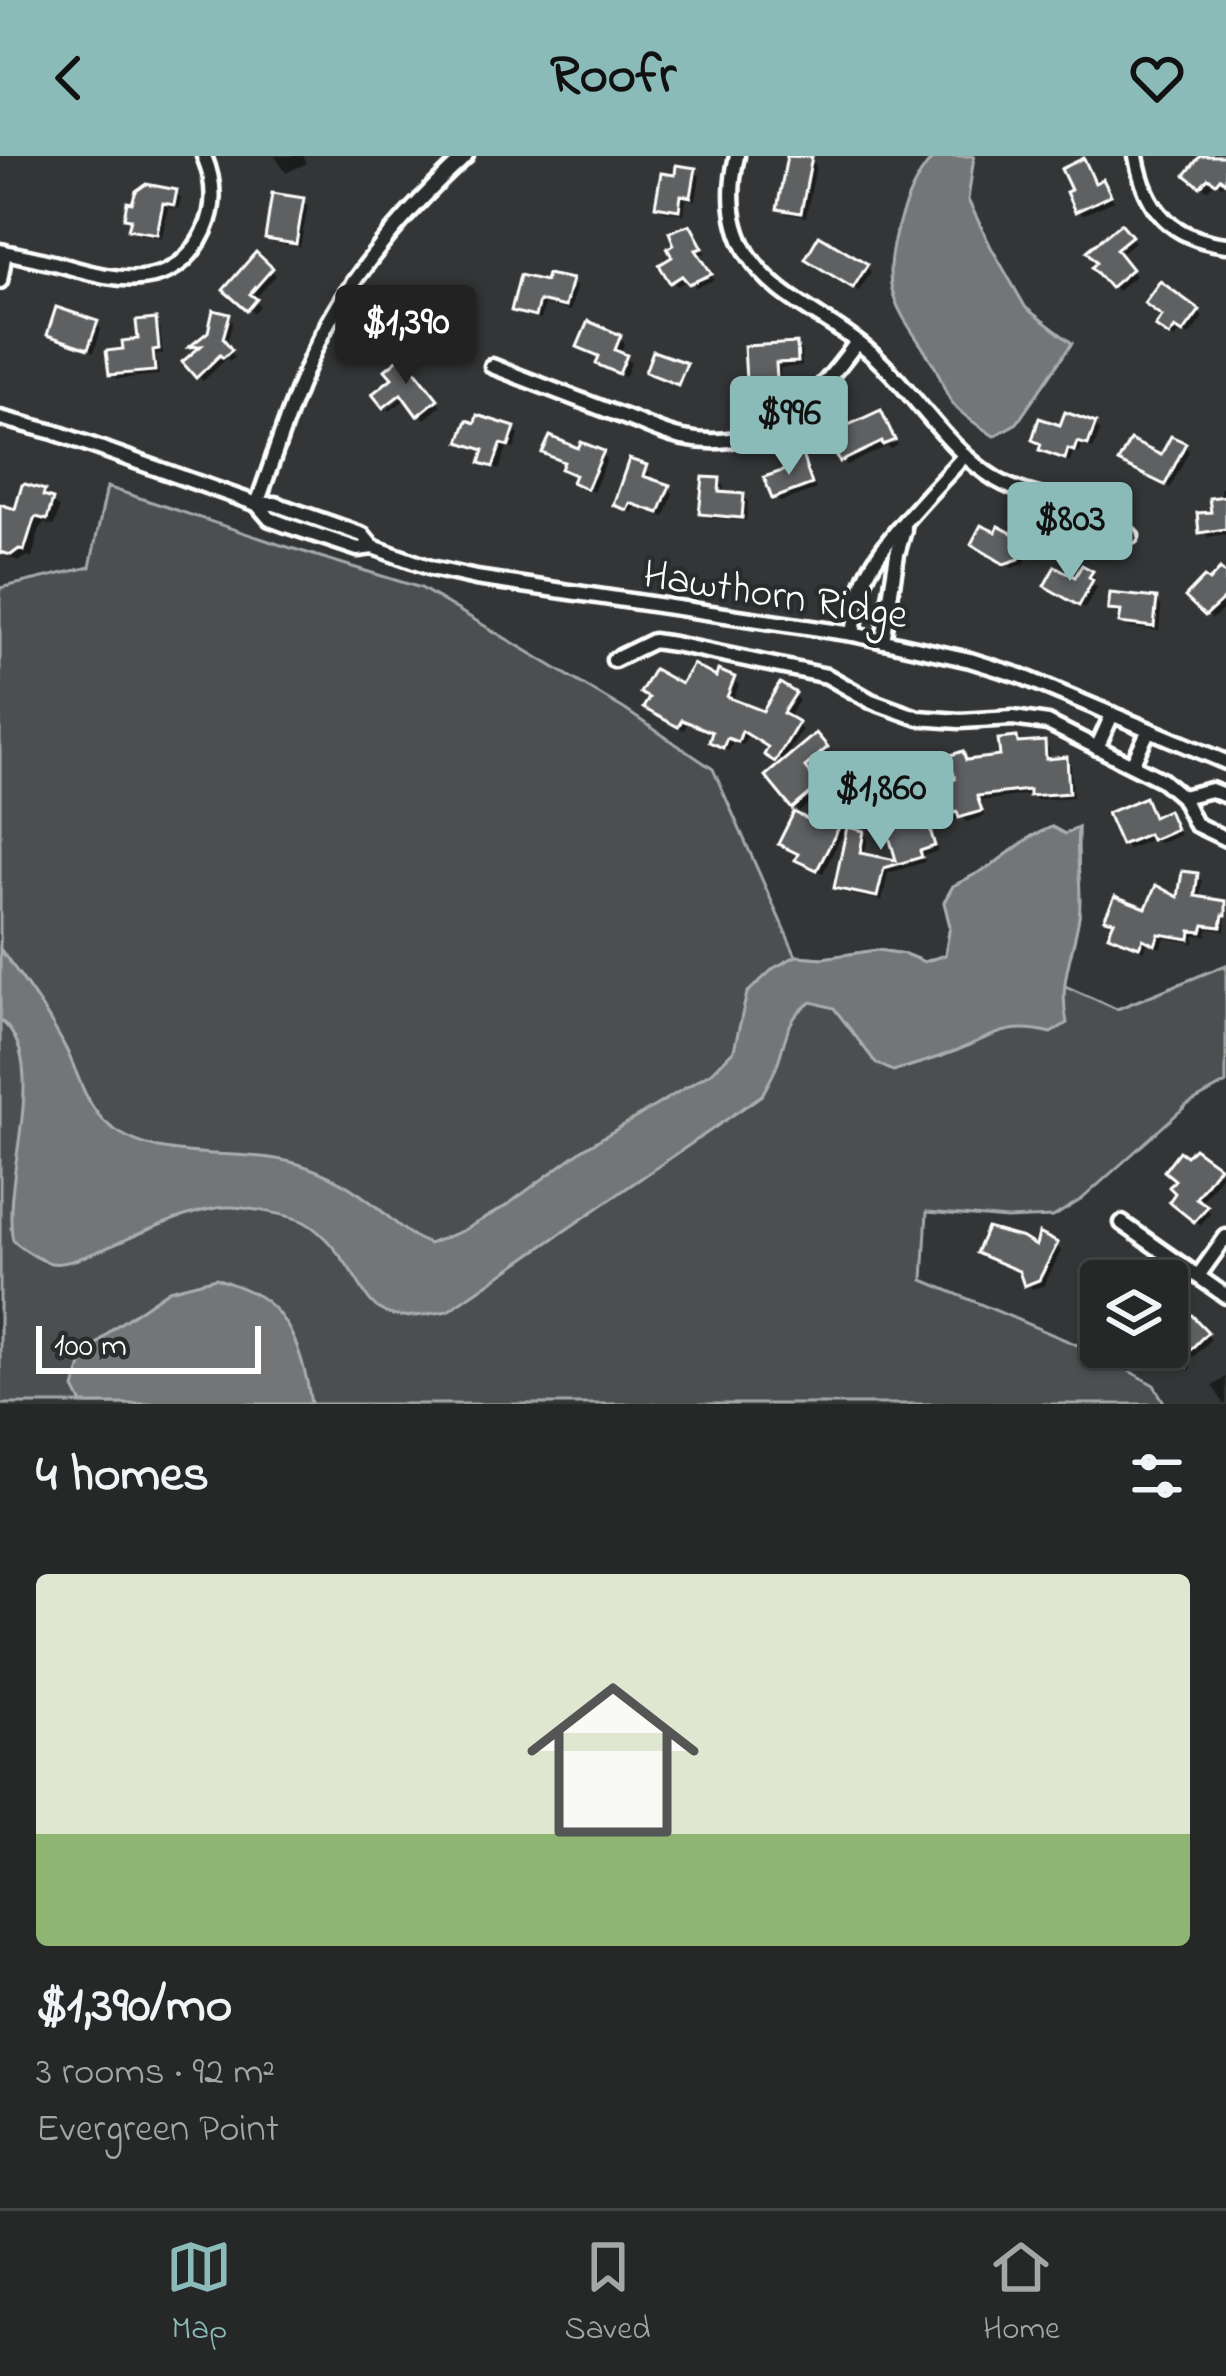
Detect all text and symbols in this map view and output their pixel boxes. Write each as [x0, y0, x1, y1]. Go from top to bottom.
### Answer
text: Roofr [550, 39, 676, 117]
icon: back [36, 45, 102, 111]
icon: heart [1124, 45, 1190, 111]
pin: $1,390 [308, 285, 504, 387]
text: $1,390 [362, 295, 450, 352]
pin: $996 [718, 376, 860, 478]
text: $996 [757, 386, 821, 443]
pin: $803 [999, 482, 1141, 584]
text: $803 [1034, 492, 1106, 549]
street label: Hawthorn Ridge [639, 545, 912, 647]
pin: $1,860 [783, 751, 979, 853]
text: $1,860 [835, 761, 927, 818]
map controls [1080, 1260, 1188, 1368]
button: layers [1080, 1260, 1188, 1368]
scale bar [36, 1320, 261, 1373]
text: 100 m [54, 1323, 127, 1371]
text: 4 homes [36, 1439, 209, 1514]
icon: filters [1124, 1443, 1190, 1509]
icon: home [505, 1652, 721, 1868]
text: $1,390/mo [36, 1970, 232, 2045]
text: 3 rooms · 92 m² [36, 2045, 275, 2102]
text: Evergreen Point [36, 2102, 279, 2159]
tab: Map [166, 2234, 232, 2354]
tab: Saved [565, 2234, 651, 2354]
tab: Home [983, 2234, 1060, 2354]

